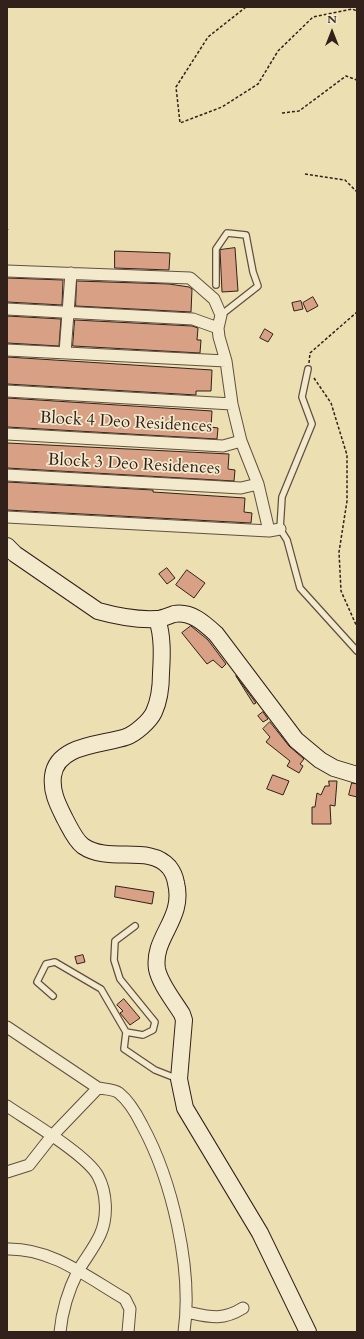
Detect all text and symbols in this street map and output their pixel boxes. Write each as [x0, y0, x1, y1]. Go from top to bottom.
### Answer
north arrow [312, 12, 352, 52]
text: N [327, 12, 337, 27]
street label: Block 4 Deo Residences [39, 408, 213, 438]
street label: Block 3 Deo Residences [47, 450, 221, 480]

